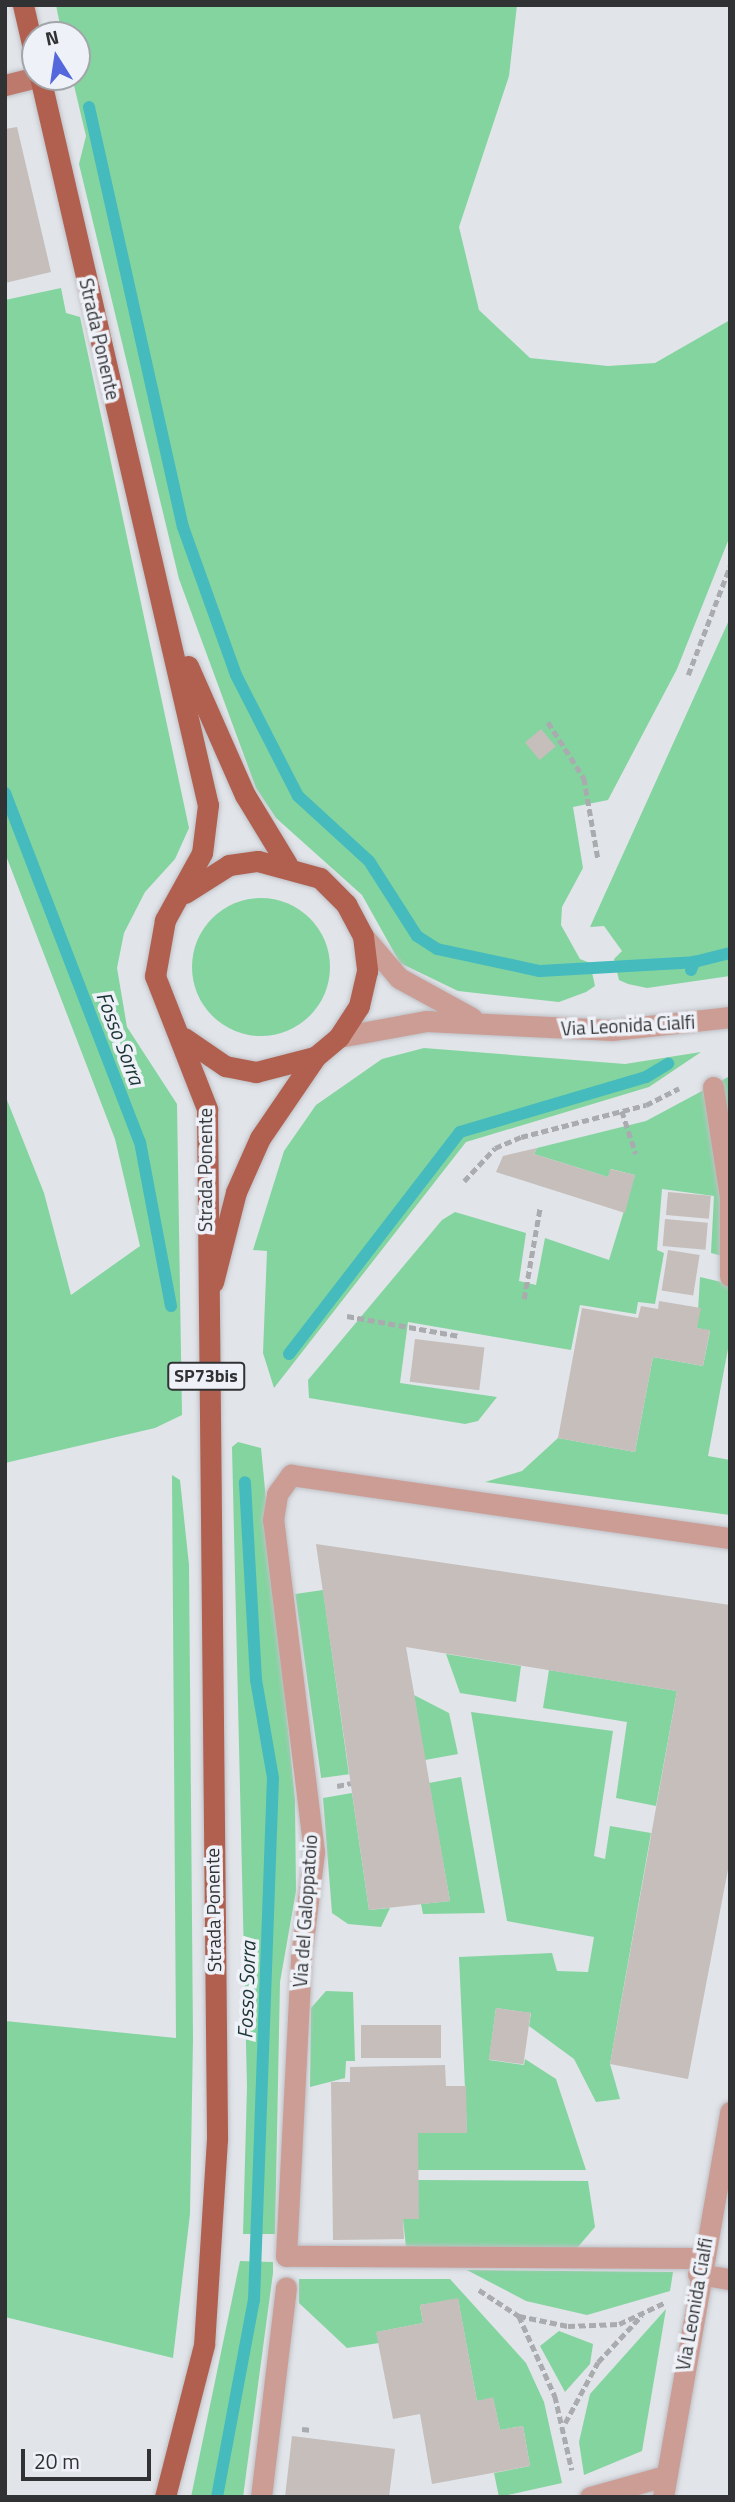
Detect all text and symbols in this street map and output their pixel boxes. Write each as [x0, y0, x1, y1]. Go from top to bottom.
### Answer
north arrow [21, 21, 91, 91]
text: N [42, 21, 61, 52]
street label: Strada Ponente [75, 276, 125, 402]
water label: Fosso Sorra [92, 988, 150, 1088]
street label: Via Leonida Cialfi [560, 1010, 696, 1040]
street label: Strada Ponente [194, 1108, 216, 1232]
road number: SP73bis [166, 1362, 246, 1391]
street label: Via del Galoppatoio [288, 1834, 322, 1988]
street label: Strada Ponente [201, 1848, 225, 1972]
water label: Fosso Sorra [232, 1941, 260, 2039]
street label: Via Leonida Cialfi [671, 2236, 717, 2372]
scale bar [24, 2436, 154, 2480]
text: 20 m [34, 2445, 80, 2477]

